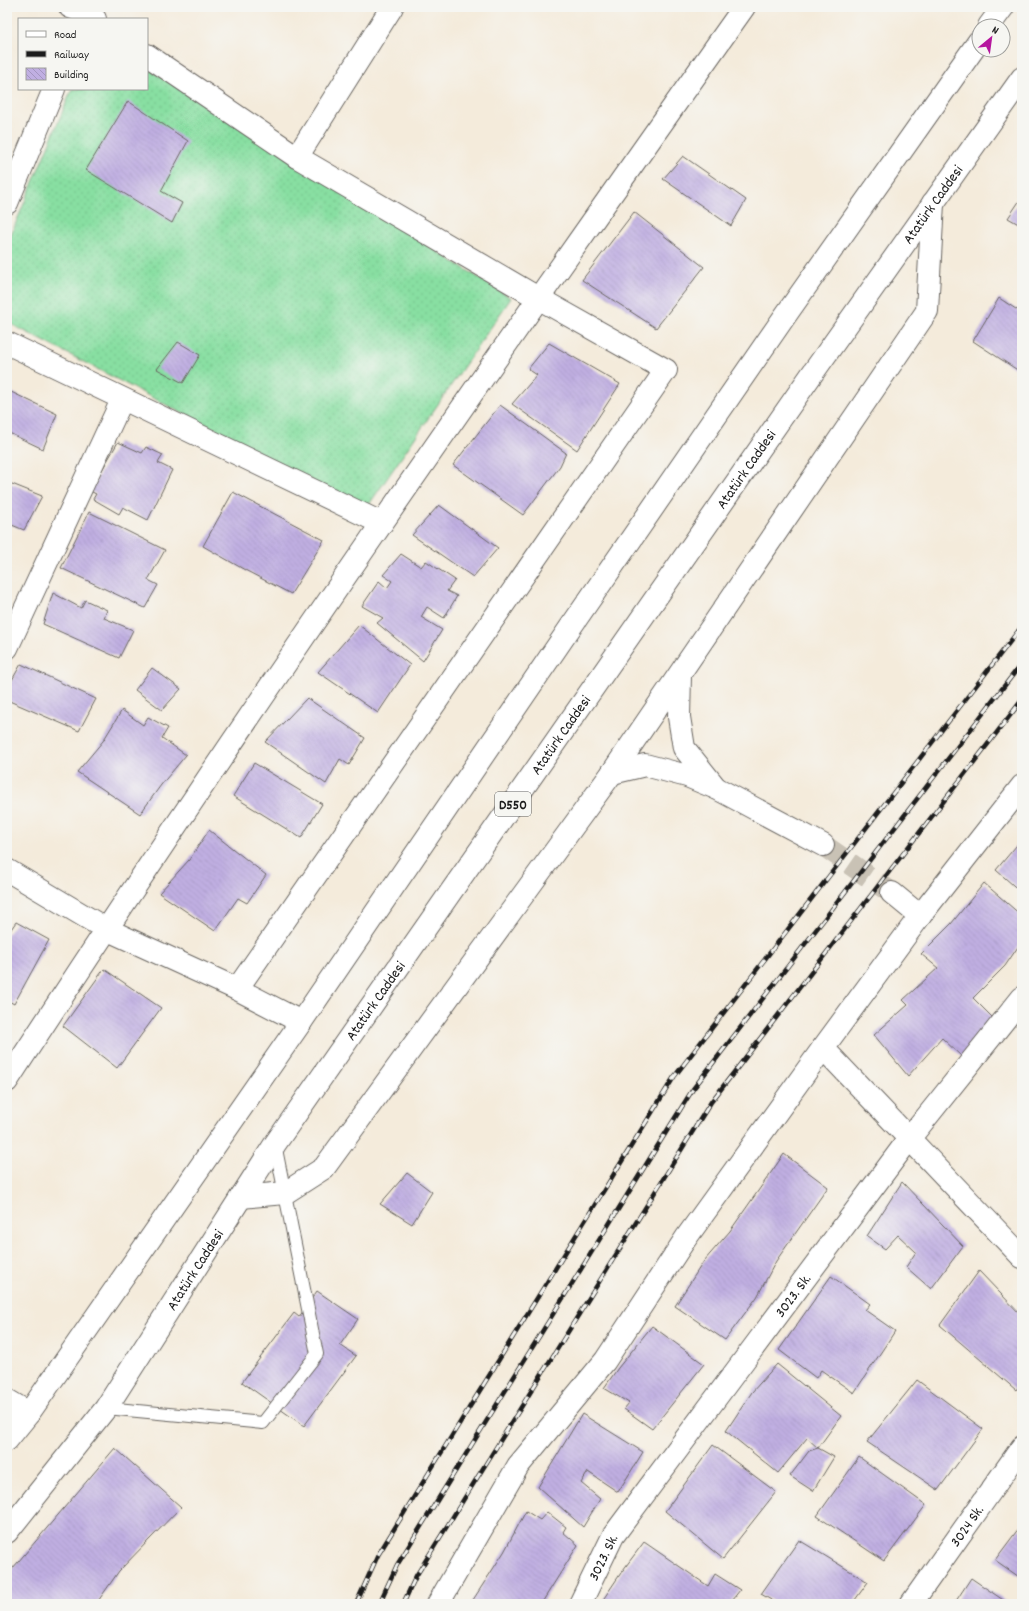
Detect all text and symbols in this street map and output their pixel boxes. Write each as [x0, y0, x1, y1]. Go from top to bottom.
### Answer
legend [18, 18, 148, 90]
north arrow [971, 18, 1011, 58]
text: N [989, 23, 1002, 40]
text: Road [54, 27, 76, 44]
text: Railway [54, 47, 90, 64]
text: Building [54, 67, 89, 84]
street label: Atatürk Caddesi [898, 161, 970, 249]
street label: Atatürk Caddesi [712, 426, 783, 514]
street label: Atatürk Caddesi [527, 692, 598, 780]
road number: D550 [495, 792, 531, 816]
street label: Atatürk Caddesi [341, 957, 412, 1046]
street label: Atatürk Caddesi [162, 1226, 231, 1315]
street label: 3023. Sk. [771, 1270, 818, 1323]
street label: 3024 Sk. [946, 1501, 990, 1552]
street label: 3023. Sk. [584, 1531, 625, 1585]

